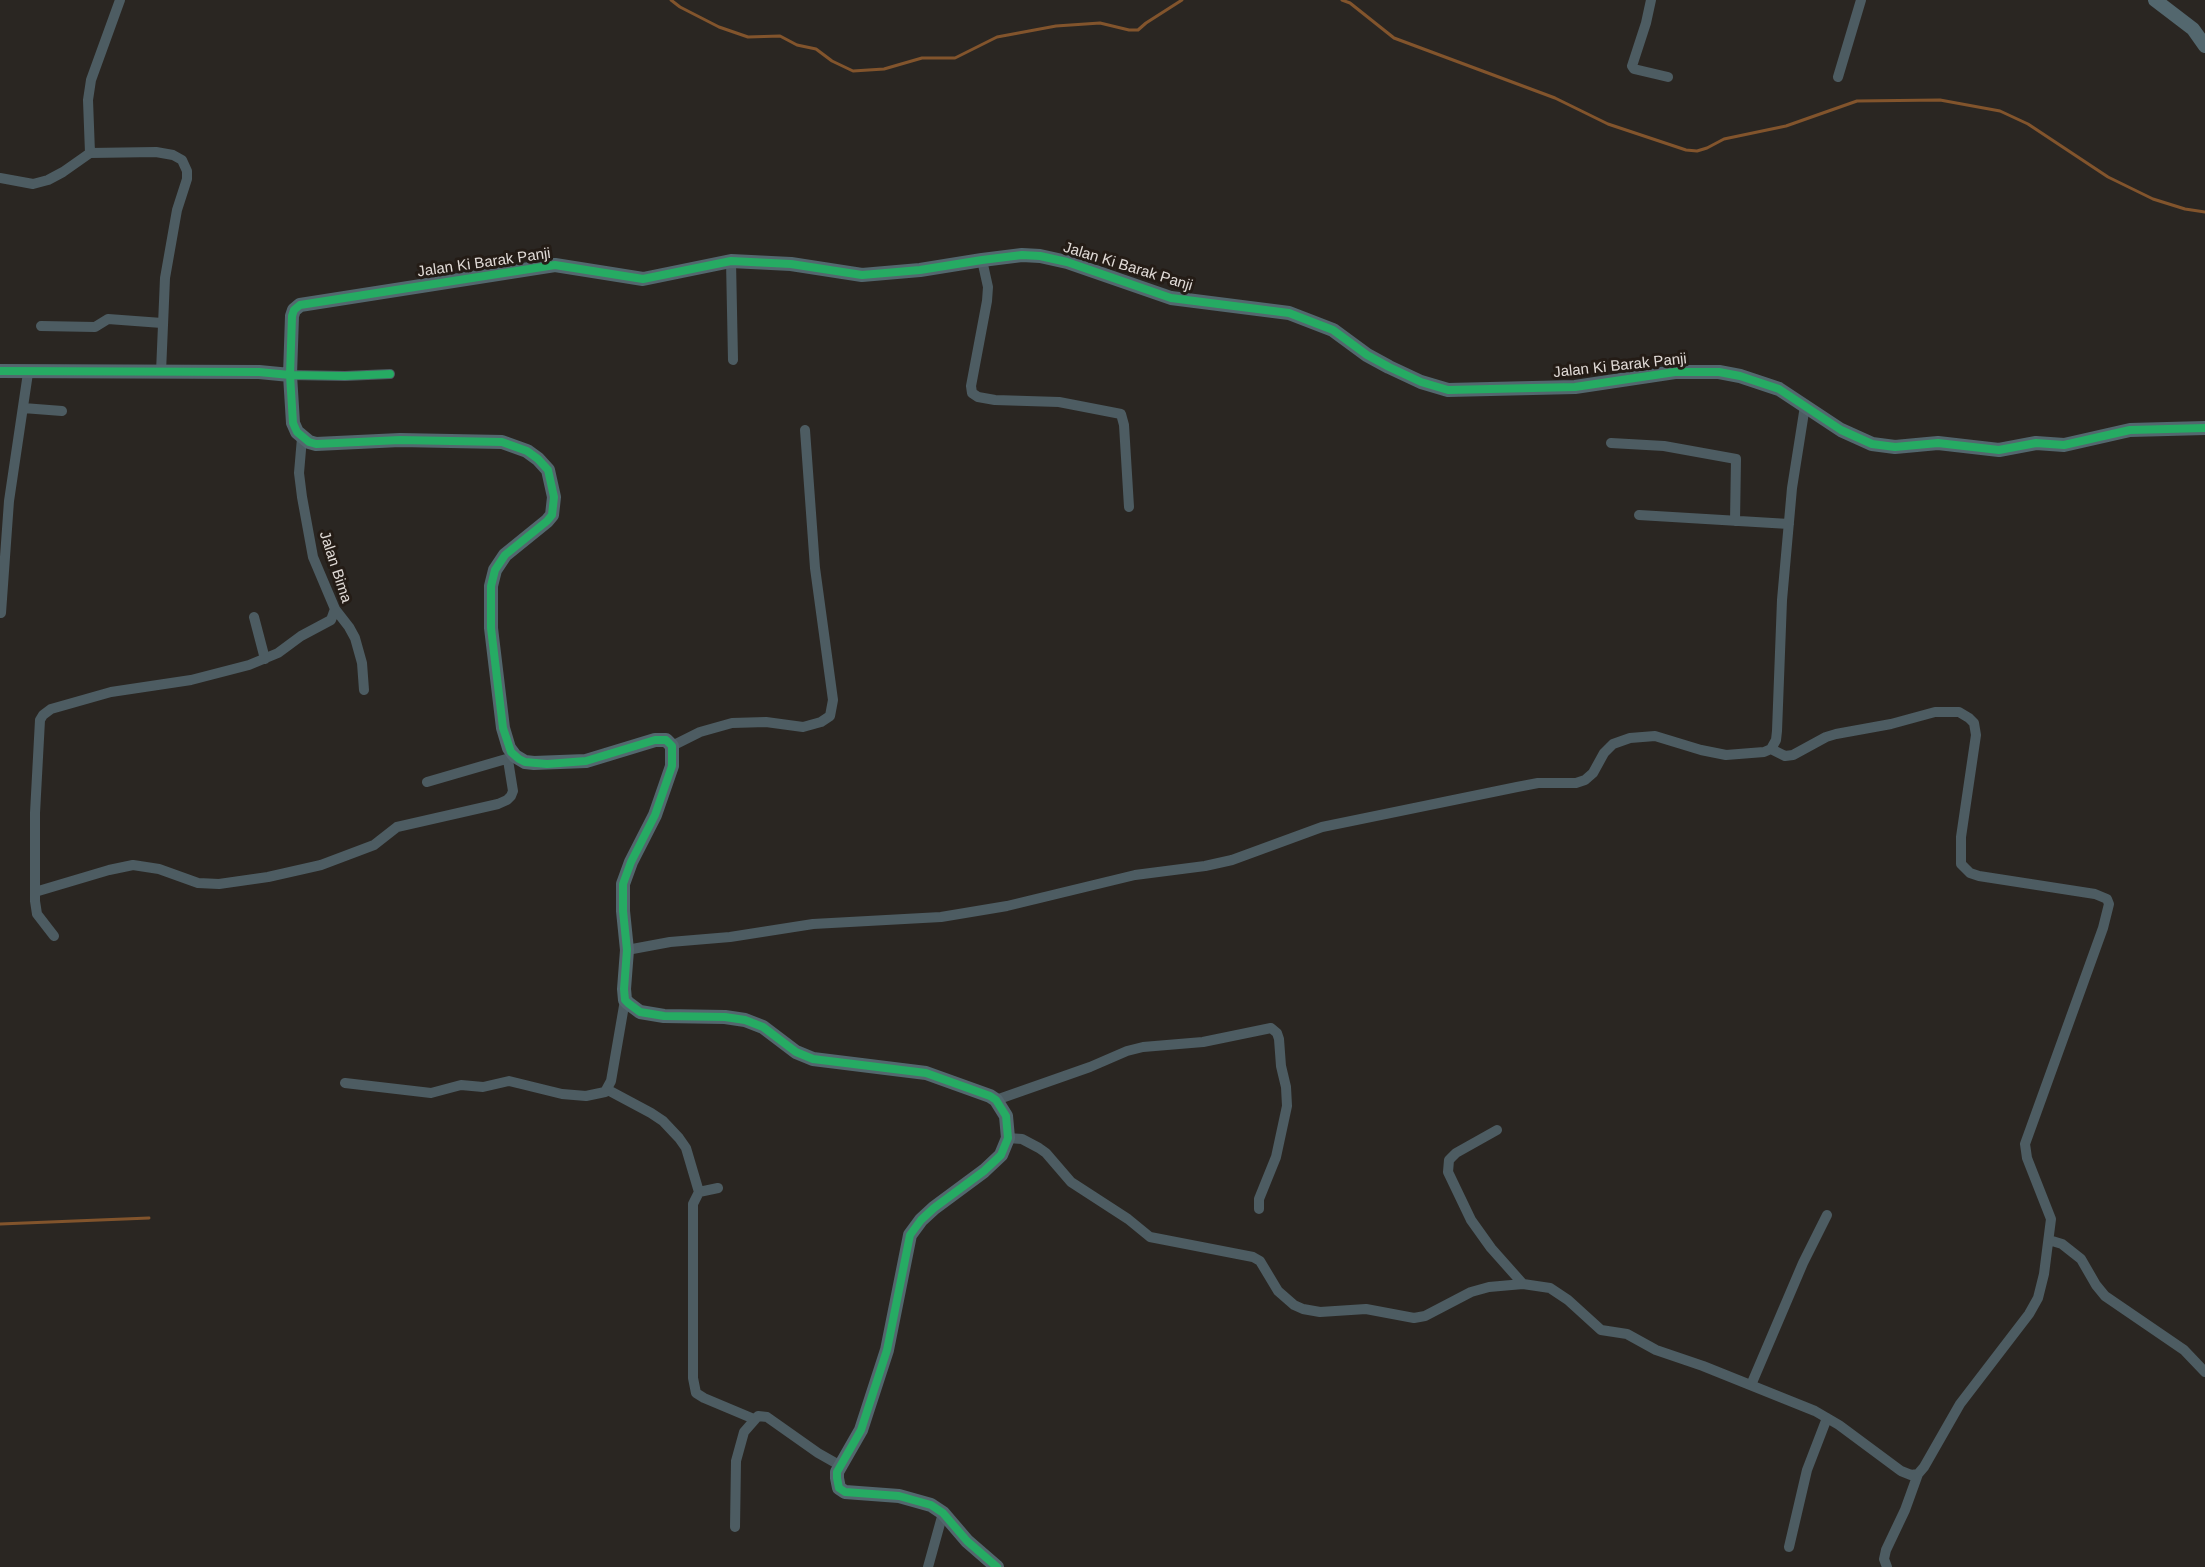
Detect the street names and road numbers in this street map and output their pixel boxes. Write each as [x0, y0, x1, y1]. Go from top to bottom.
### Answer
street label: Jalan Ki Barak Panji [1061, 239, 1195, 295]
street label: Jalan Ki Barak Panji [416, 245, 552, 281]
street label: Jalan Ki Barak Panji [1552, 350, 1688, 382]
street label: Jalan Bima [315, 529, 355, 605]

